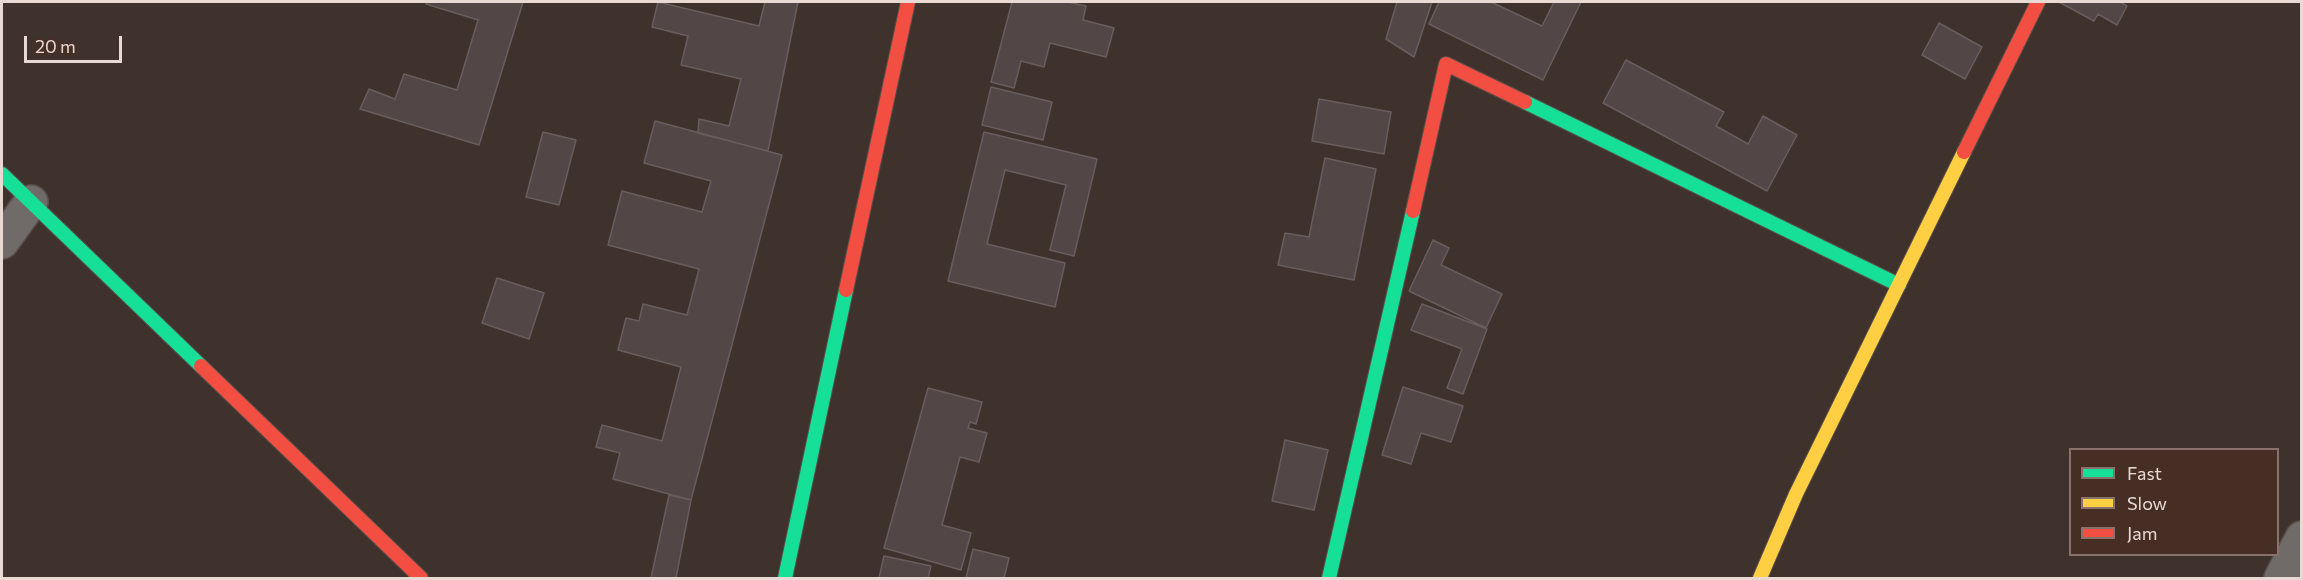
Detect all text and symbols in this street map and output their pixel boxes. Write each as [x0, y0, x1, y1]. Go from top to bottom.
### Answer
scale bar [27, 24, 124, 62]
text: 20 m [35, 35, 76, 57]
legend [2069, 448, 2279, 556]
text: Fast [2127, 462, 2162, 484]
text: Slow [2127, 492, 2167, 514]
text: Jam [2127, 522, 2157, 544]

